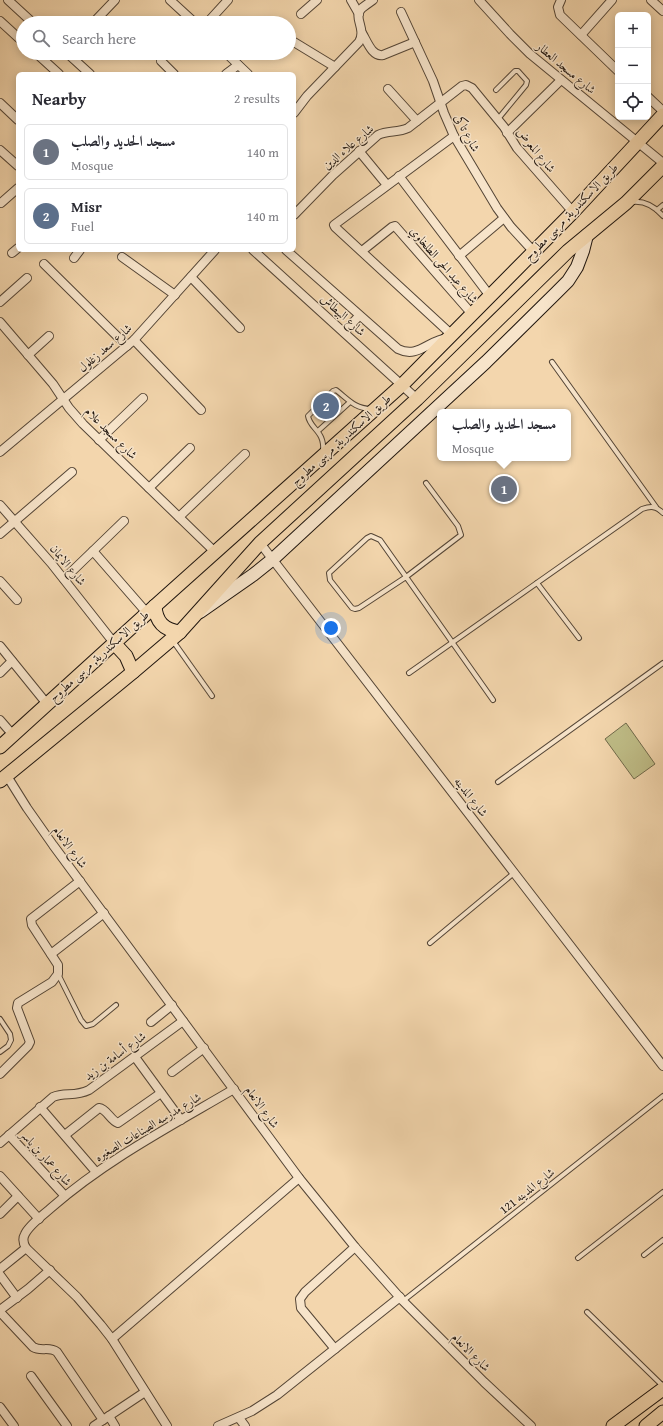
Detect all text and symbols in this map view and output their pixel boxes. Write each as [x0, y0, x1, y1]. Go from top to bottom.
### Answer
map controls [615, 12, 651, 120]
button: + [615, 12, 651, 48]
search box [16, 16, 296, 60]
icon: search [30, 27, 52, 49]
text: Search here [62, 28, 136, 49]
street label: شارع مسجد العطار [530, 37, 600, 100]
button: − [615, 48, 651, 84]
button: locate [615, 84, 651, 120]
text: Nearby [32, 86, 86, 111]
text: 2 results [234, 89, 280, 108]
street label: شارع تاكى [448, 111, 484, 156]
street label: شارع علاء الدين [318, 120, 379, 175]
street label: شارع المعرض [511, 124, 560, 178]
text: مسجد الحديد والصلب [71, 130, 176, 151]
text: 1 [43, 143, 49, 162]
text: 140 m [247, 143, 279, 162]
text: Mosque [71, 156, 113, 175]
street label: طريق الاسكندرية, مرسى مطروح [520, 159, 624, 266]
text: Misr [71, 196, 102, 217]
text: 2 [43, 207, 49, 226]
text: 140 m [247, 207, 279, 226]
text: Fuel [71, 217, 94, 236]
street label: شارع عبد الحى الطلخاوي [404, 222, 483, 309]
street label: شارع البيطاش [315, 290, 370, 342]
street label: شارع سعد زغلول [74, 319, 137, 378]
street label: طريق الاسكندرية, مرسى مطروح [287, 390, 397, 491]
pin: 2 [313, 391, 339, 421]
street label: شارع مسجد علام [79, 403, 142, 465]
popup [437, 409, 571, 461]
text: مسجد الحديد والصلب [452, 413, 556, 434]
text: Mosque [452, 439, 494, 458]
pin: 1 [491, 474, 517, 504]
street label: شارع الايمان [44, 540, 90, 591]
street label: طريق الاسكندرية, مرسى مطروح [45, 606, 155, 707]
your location [321, 618, 341, 638]
street label: شارع المدينه [448, 773, 492, 822]
street label: شارع الانعام [47, 822, 92, 873]
street label: شارع أسامة بن زيد [80, 1027, 151, 1086]
street label: شارع الانعام [239, 1082, 284, 1133]
street label: شارع مدرسه الصناعات الصغيره [91, 1088, 206, 1168]
street label: شارع عمار بن ياسر [13, 1125, 76, 1191]
street label: شارع المدينه 121 [495, 1163, 560, 1220]
street label: شارع الانعام [446, 1328, 495, 1377]

